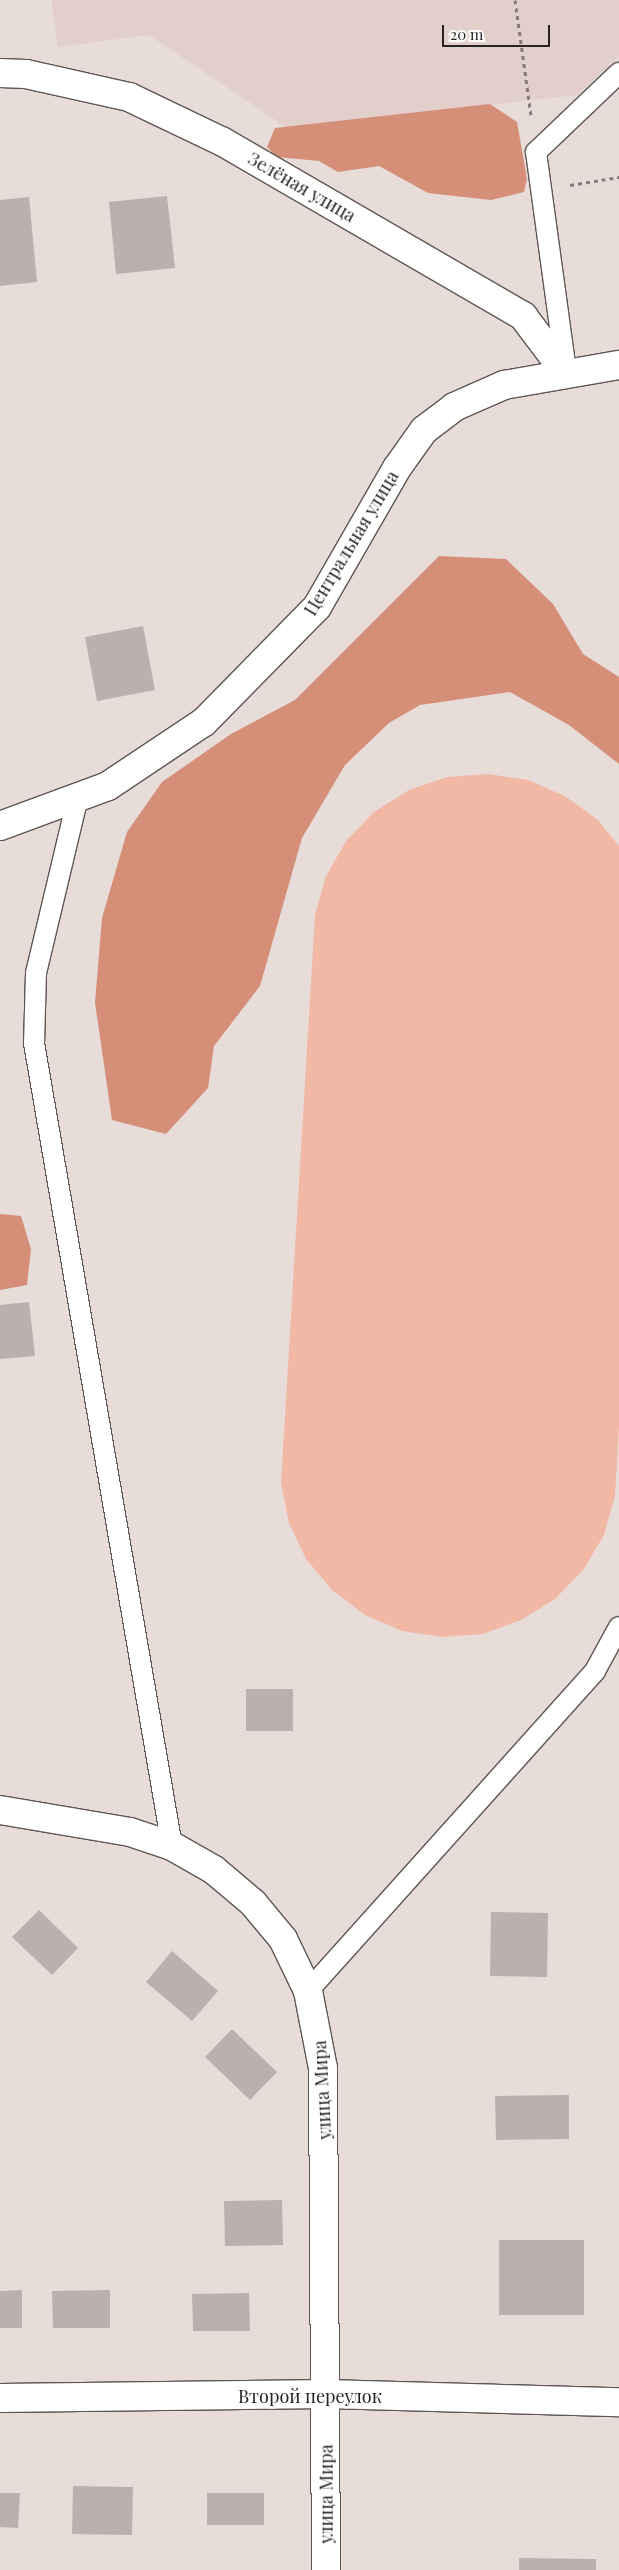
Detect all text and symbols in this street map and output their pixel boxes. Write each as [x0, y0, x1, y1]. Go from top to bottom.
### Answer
scale bar [444, 15, 552, 47]
text: 20 m [450, 24, 483, 44]
street label: Зелёная улица [244, 148, 360, 226]
street label: Центральная улица [299, 467, 403, 619]
street label: улица Мира [309, 2040, 335, 2140]
street label: Второй переулок [238, 2385, 382, 2407]
street label: улица Мира [315, 2444, 337, 2544]

